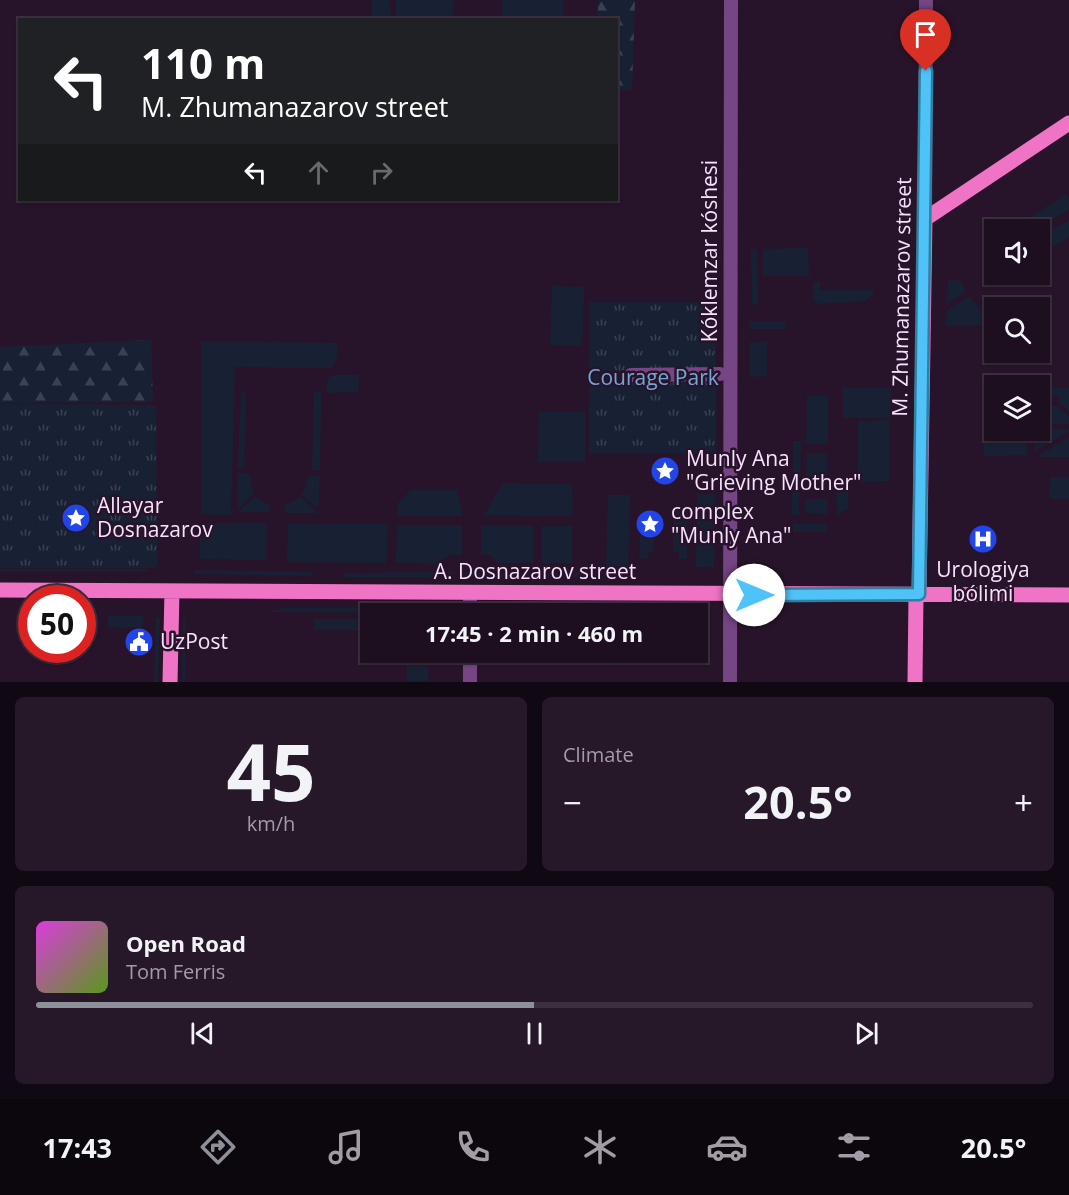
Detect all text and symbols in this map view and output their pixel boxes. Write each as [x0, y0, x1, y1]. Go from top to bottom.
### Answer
pin [900, 9, 951, 71]
icon: arrive [909, 18, 942, 51]
text: 110 m [141, 34, 265, 91]
icon: left [42, 42, 120, 120]
text: M. Zhumanazarov street [141, 88, 448, 125]
icon: left [239, 156, 272, 189]
icon: ahead [302, 156, 335, 189]
icon: right [365, 156, 398, 189]
street label: Kóklemzar kóshesi [695, 160, 723, 342]
street label: M. Zhumanazarov street [885, 177, 917, 417]
map controls [984, 219, 1050, 441]
button: sound [984, 219, 1050, 285]
button: search [984, 297, 1050, 363]
park label: Courage Park [587, 363, 719, 391]
button: layers [984, 375, 1050, 441]
place label: Munly Ana "Grieving Mother" [686, 444, 861, 496]
place icon: Munly Ana "Grieving Mother" [649, 455, 681, 487]
place label: Allayar Dosnazarov [97, 491, 213, 543]
place label: complex "Munly Ana" [671, 497, 791, 549]
place icon: Allayar Dosnazarov [60, 502, 92, 534]
place icon: complex "Munly Ana" [634, 508, 666, 540]
hospital icon: Urologiya bólimi [967, 523, 999, 555]
place label: Urologiya bólimi [936, 555, 1030, 607]
street label: A. Dosnazarov street [434, 557, 636, 585]
position arrow [722, 563, 786, 627]
speed limit sign: 50 [18, 585, 96, 663]
text: 17:45 · 2 min · 460 m [425, 618, 643, 648]
public building icon: UzPost [123, 626, 155, 658]
place label: UzPost [160, 627, 228, 655]
text: 45 [226, 718, 316, 824]
text: Climate [563, 741, 634, 768]
text: 20.5° [743, 771, 853, 832]
text: − [563, 780, 582, 825]
text: + [1014, 780, 1033, 825]
text: km/h [247, 810, 295, 837]
text: Open Road [126, 928, 246, 958]
text: Tom Ferris [126, 958, 225, 985]
icon: previous [186, 1017, 219, 1050]
icon: pause [518, 1017, 551, 1050]
icon: next [850, 1017, 883, 1050]
icon: directions [197, 1126, 239, 1168]
icon: music [325, 1126, 367, 1168]
icon: phone [452, 1126, 494, 1168]
icon: climate [579, 1126, 621, 1168]
icon: car [706, 1126, 748, 1168]
icon: filters [833, 1126, 875, 1168]
text: 17:43 [43, 1129, 112, 1166]
text: 20.5° [961, 1129, 1026, 1166]

